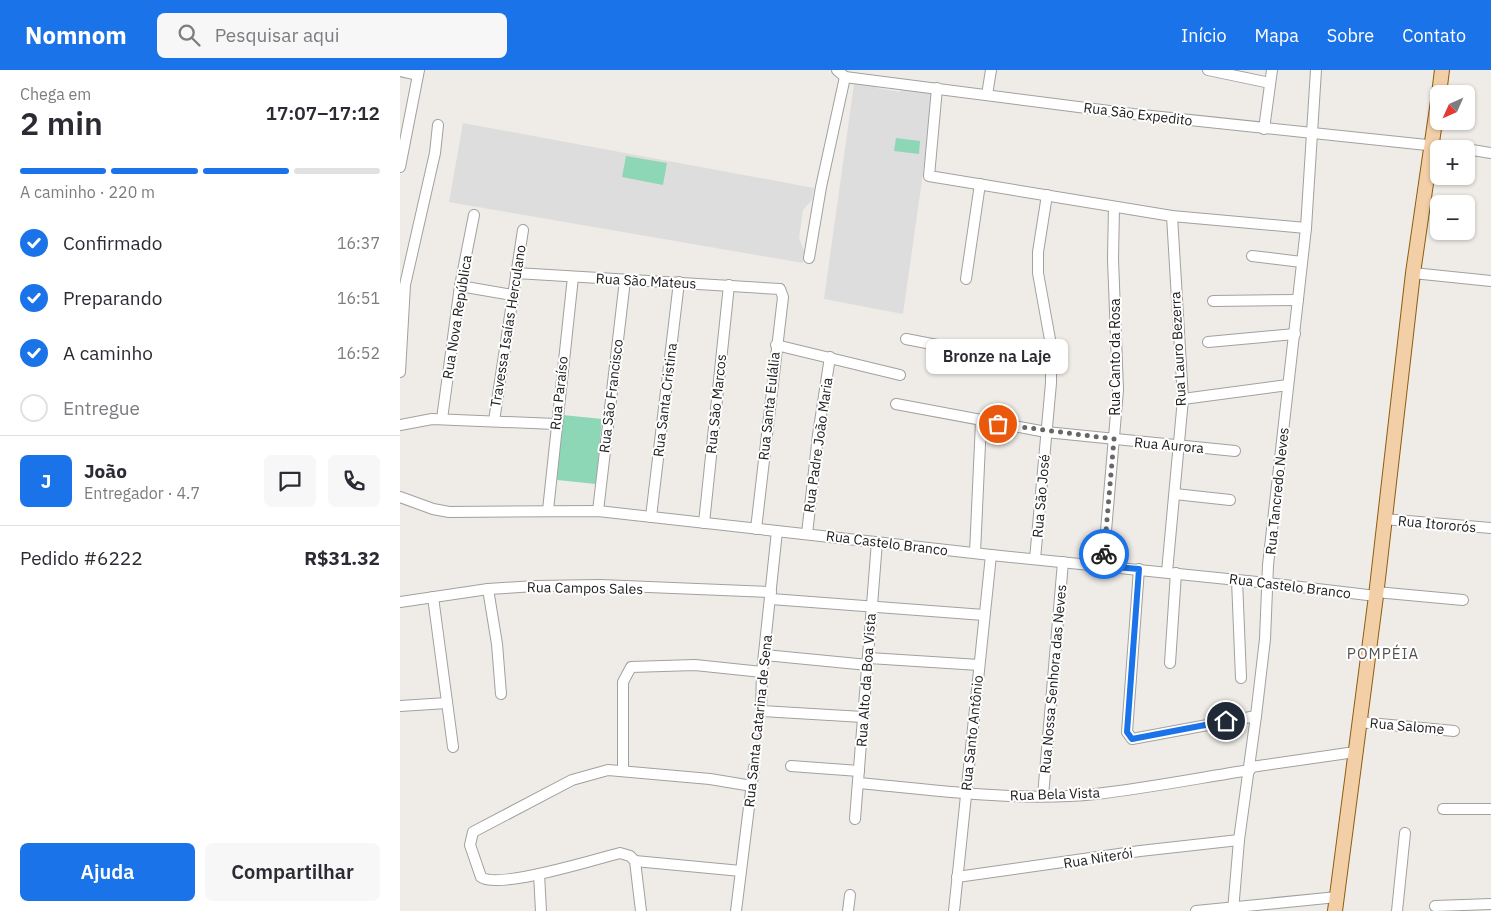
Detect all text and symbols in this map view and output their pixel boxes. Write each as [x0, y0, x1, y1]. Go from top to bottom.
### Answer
search box [157, 13, 507, 58]
text: Nomnom [25, 19, 127, 51]
icon: search [175, 21, 203, 49]
text: Pesquisar aqui [215, 23, 340, 47]
text: Início [1181, 24, 1227, 47]
text: Mapa [1255, 24, 1299, 47]
text: Sobre [1327, 24, 1374, 47]
text: Contato [1402, 24, 1466, 47]
text: Chega em [20, 84, 91, 104]
north arrow [1430, 85, 1475, 130]
map controls [1430, 85, 1475, 240]
street label: Rua São Expedito [1082, 98, 1194, 130]
text: 17:07–17:12 [266, 101, 380, 125]
text: 2 min [20, 102, 103, 144]
button: + [1430, 140, 1475, 185]
text: A caminho · 220 m [20, 182, 155, 202]
button: − [1430, 195, 1475, 240]
icon: check [20, 229, 48, 257]
text: Confirmado [63, 231, 162, 255]
text: 16:37 [337, 233, 380, 253]
street label: Travessa Isaías Herculano [486, 243, 530, 409]
street label: Rua Nova República [438, 253, 476, 380]
street label: Rua São Mateus [595, 269, 697, 293]
icon: check [20, 284, 48, 312]
text: Preparando [63, 286, 162, 310]
text: 16:51 [337, 288, 380, 308]
street label: Rua Lauro Bezerra [1166, 291, 1190, 407]
street label: Rua Canto da Rosa [1106, 298, 1124, 416]
street label: Rua São Francisco [595, 338, 627, 454]
icon: check [20, 339, 48, 367]
callout: Bronze na Laje [927, 339, 1069, 374]
text: A caminho [63, 341, 153, 365]
street label: Rua Santa Cristina [649, 341, 681, 458]
text: 16:52 [337, 343, 380, 363]
text: Bronze na Laje [943, 346, 1051, 366]
street label: Rua Santa Eulália [754, 350, 784, 461]
street label: Rua São Marcos [702, 353, 730, 455]
street label: Rua Paraíso [546, 355, 572, 431]
street label: Rua Padre João Maria [800, 376, 836, 514]
text: Entregue [63, 396, 140, 420]
pin [977, 403, 1019, 445]
icon: bag [984, 410, 1012, 438]
street label: Rua Tancredo Neves [1261, 426, 1293, 556]
street label: Rua Aurora [1133, 433, 1205, 457]
street label: Rua São José [1028, 453, 1054, 539]
button: chat [264, 455, 316, 507]
button: phone [328, 455, 380, 507]
text: João [84, 459, 127, 483]
text: J [41, 469, 51, 493]
text: Entregador · 4.7 [84, 483, 200, 503]
street label: Rua Itororós [1397, 512, 1477, 536]
street label: Rua Castelo Branco [825, 527, 949, 559]
courier [1079, 529, 1129, 579]
icon: bike [1090, 540, 1118, 568]
text: Pedido #6222 [20, 546, 143, 570]
text: R$31.32 [304, 546, 380, 570]
street label: Rua Castelo Branco [1228, 570, 1352, 602]
street label: Rua Campos Sales [527, 578, 643, 598]
street label: Rua Nossa Senhora das Neves [1036, 584, 1070, 774]
street label: Rua Alto da Boa Vista [852, 612, 880, 748]
street label: Rua Santa Catarina de Sena [740, 633, 776, 808]
district label: POMPÉIA [1347, 644, 1419, 663]
street label: Rua Santo Antônio [957, 674, 987, 792]
pin [1205, 700, 1247, 742]
icon: home [1212, 707, 1240, 735]
street label: Rua Salome [1369, 714, 1445, 738]
street label: Rua Bela Vista [1010, 783, 1101, 805]
button: Ajuda [20, 843, 195, 901]
button: Compartilhar [205, 843, 380, 901]
street label: Rua Niterói [1062, 844, 1134, 872]

